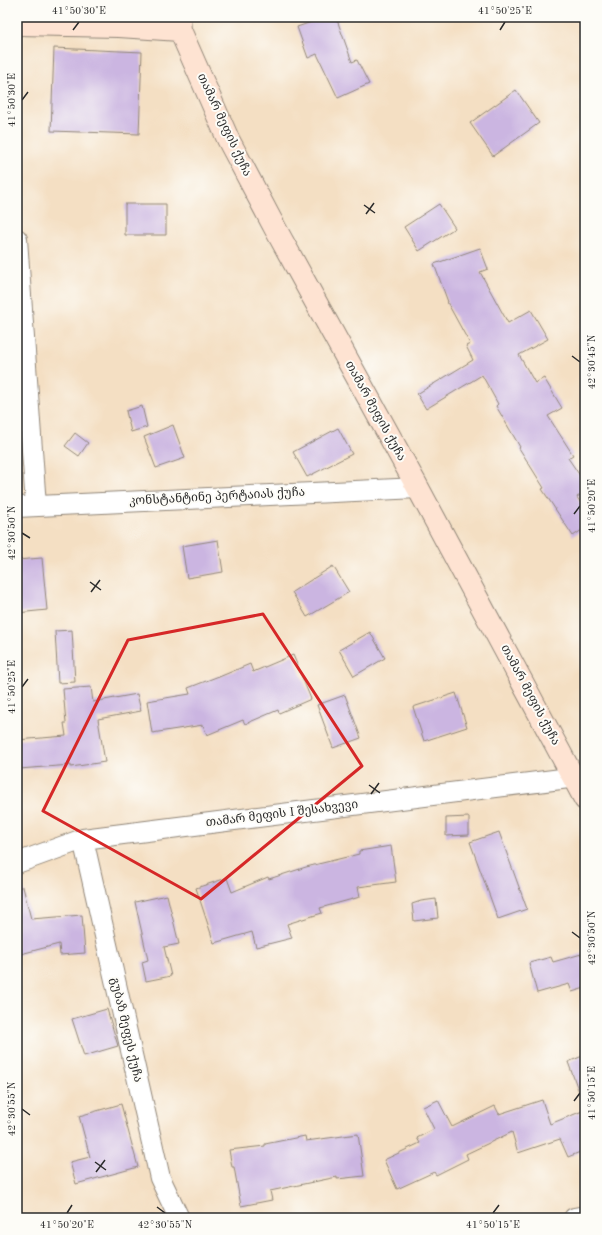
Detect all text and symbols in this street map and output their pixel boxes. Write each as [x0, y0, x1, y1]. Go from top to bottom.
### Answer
text: 41°50'30"E [52, 6, 106, 16]
text: 41°50'25"E [478, 6, 532, 16]
street label: თამარ მეფის ქუჩა [195, 71, 254, 178]
text: 41°50'30"E [7, 73, 17, 127]
text: 42°30'45"N [587, 334, 597, 389]
street label: თამარ მეფის ქუჩა [343, 359, 408, 463]
text: 41°50'20"E [587, 479, 597, 533]
street label: კონსტანტინე პერტაიას ქუჩა [129, 484, 305, 508]
text: 42°30'50"N [7, 505, 17, 560]
street label: თამარ მეფის ქუჩა [498, 642, 563, 747]
text: 41°50'25"E [7, 660, 17, 714]
street label: თამარ მეფის I შესახვევი [205, 798, 359, 829]
text: 42°30'50"N [587, 910, 597, 965]
street label: გუბაზ მეფეს ქუჩა [108, 976, 145, 1083]
text: 41°50'15"E [587, 1066, 597, 1120]
text: 42°30'55"N [7, 1081, 17, 1136]
text: 41°50'20"E [40, 1220, 94, 1230]
text: 42°30'55"N [138, 1220, 193, 1230]
text: 41°50'15"E [466, 1220, 520, 1230]

